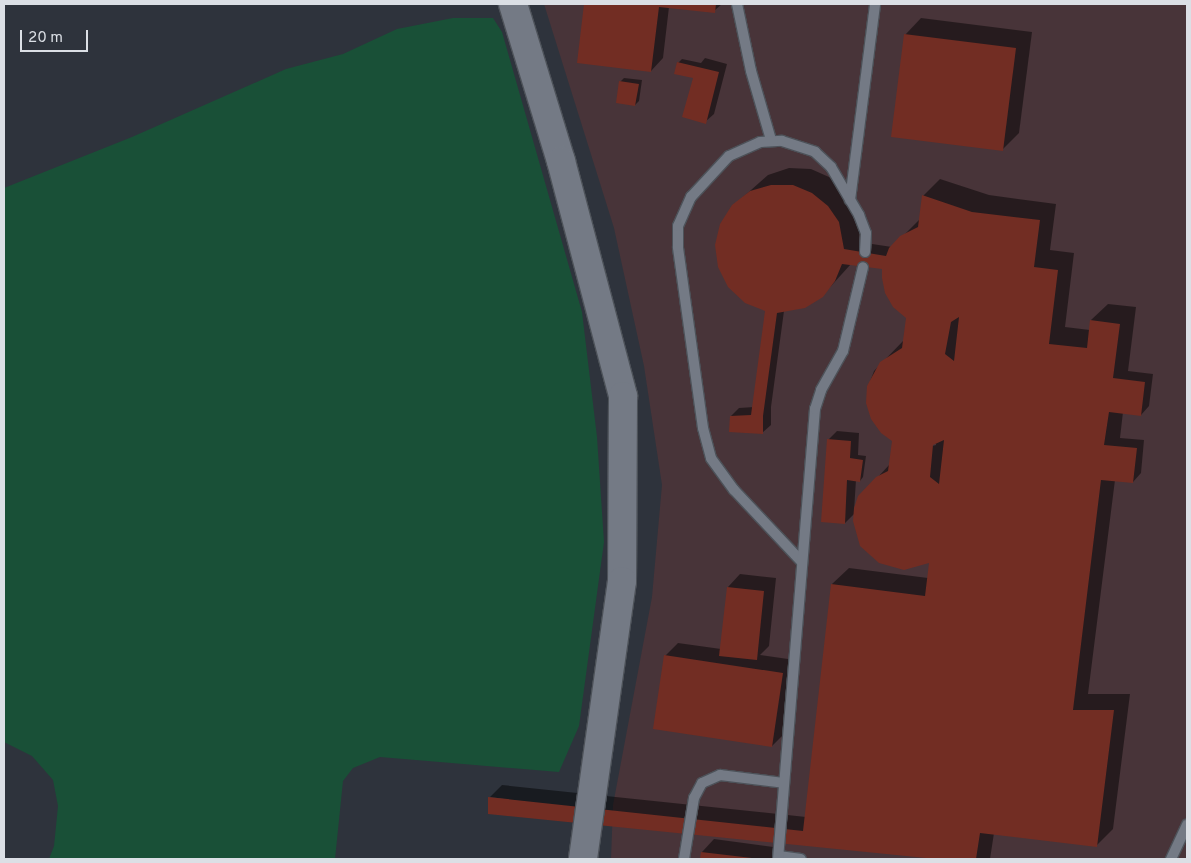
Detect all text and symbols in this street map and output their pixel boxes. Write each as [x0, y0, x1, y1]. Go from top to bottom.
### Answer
scale bar [22, 20, 90, 52]
text: 20 m [28, 29, 63, 48]

